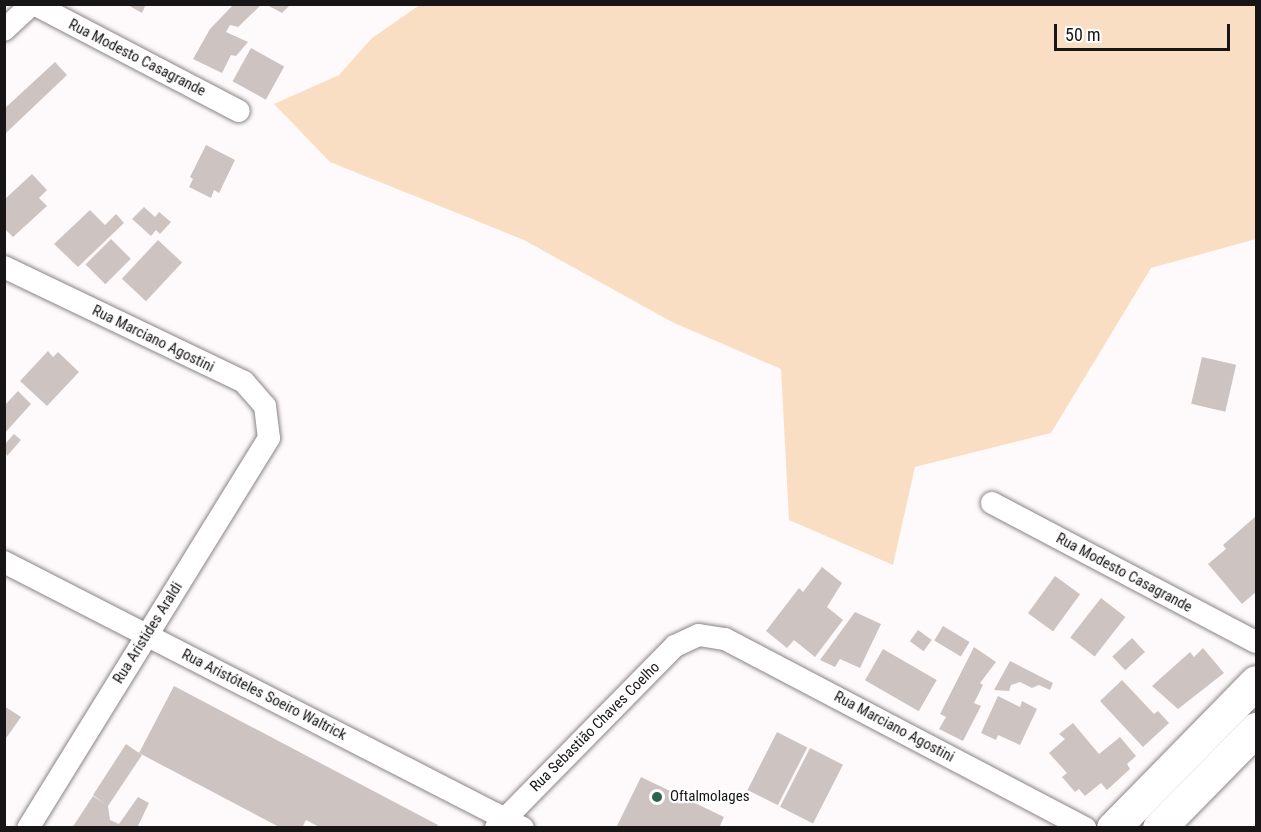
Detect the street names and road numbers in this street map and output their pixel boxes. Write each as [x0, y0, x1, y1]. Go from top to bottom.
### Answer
street label: Rua Modesto Casagrande [65, 16, 209, 100]
street label: Rua Marciano Agostini [89, 302, 217, 376]
street label: Rua Modesto Casagrande [1053, 529, 1195, 617]
street label: Rua Aristides Araldi [110, 579, 186, 687]
street label: Rua Aristóteles Soeiro Waltrick [179, 646, 349, 744]
street label: Rua Sebastião Chaves Coelho [526, 658, 664, 796]
street label: Rua Marciano Agostini [831, 688, 957, 766]

